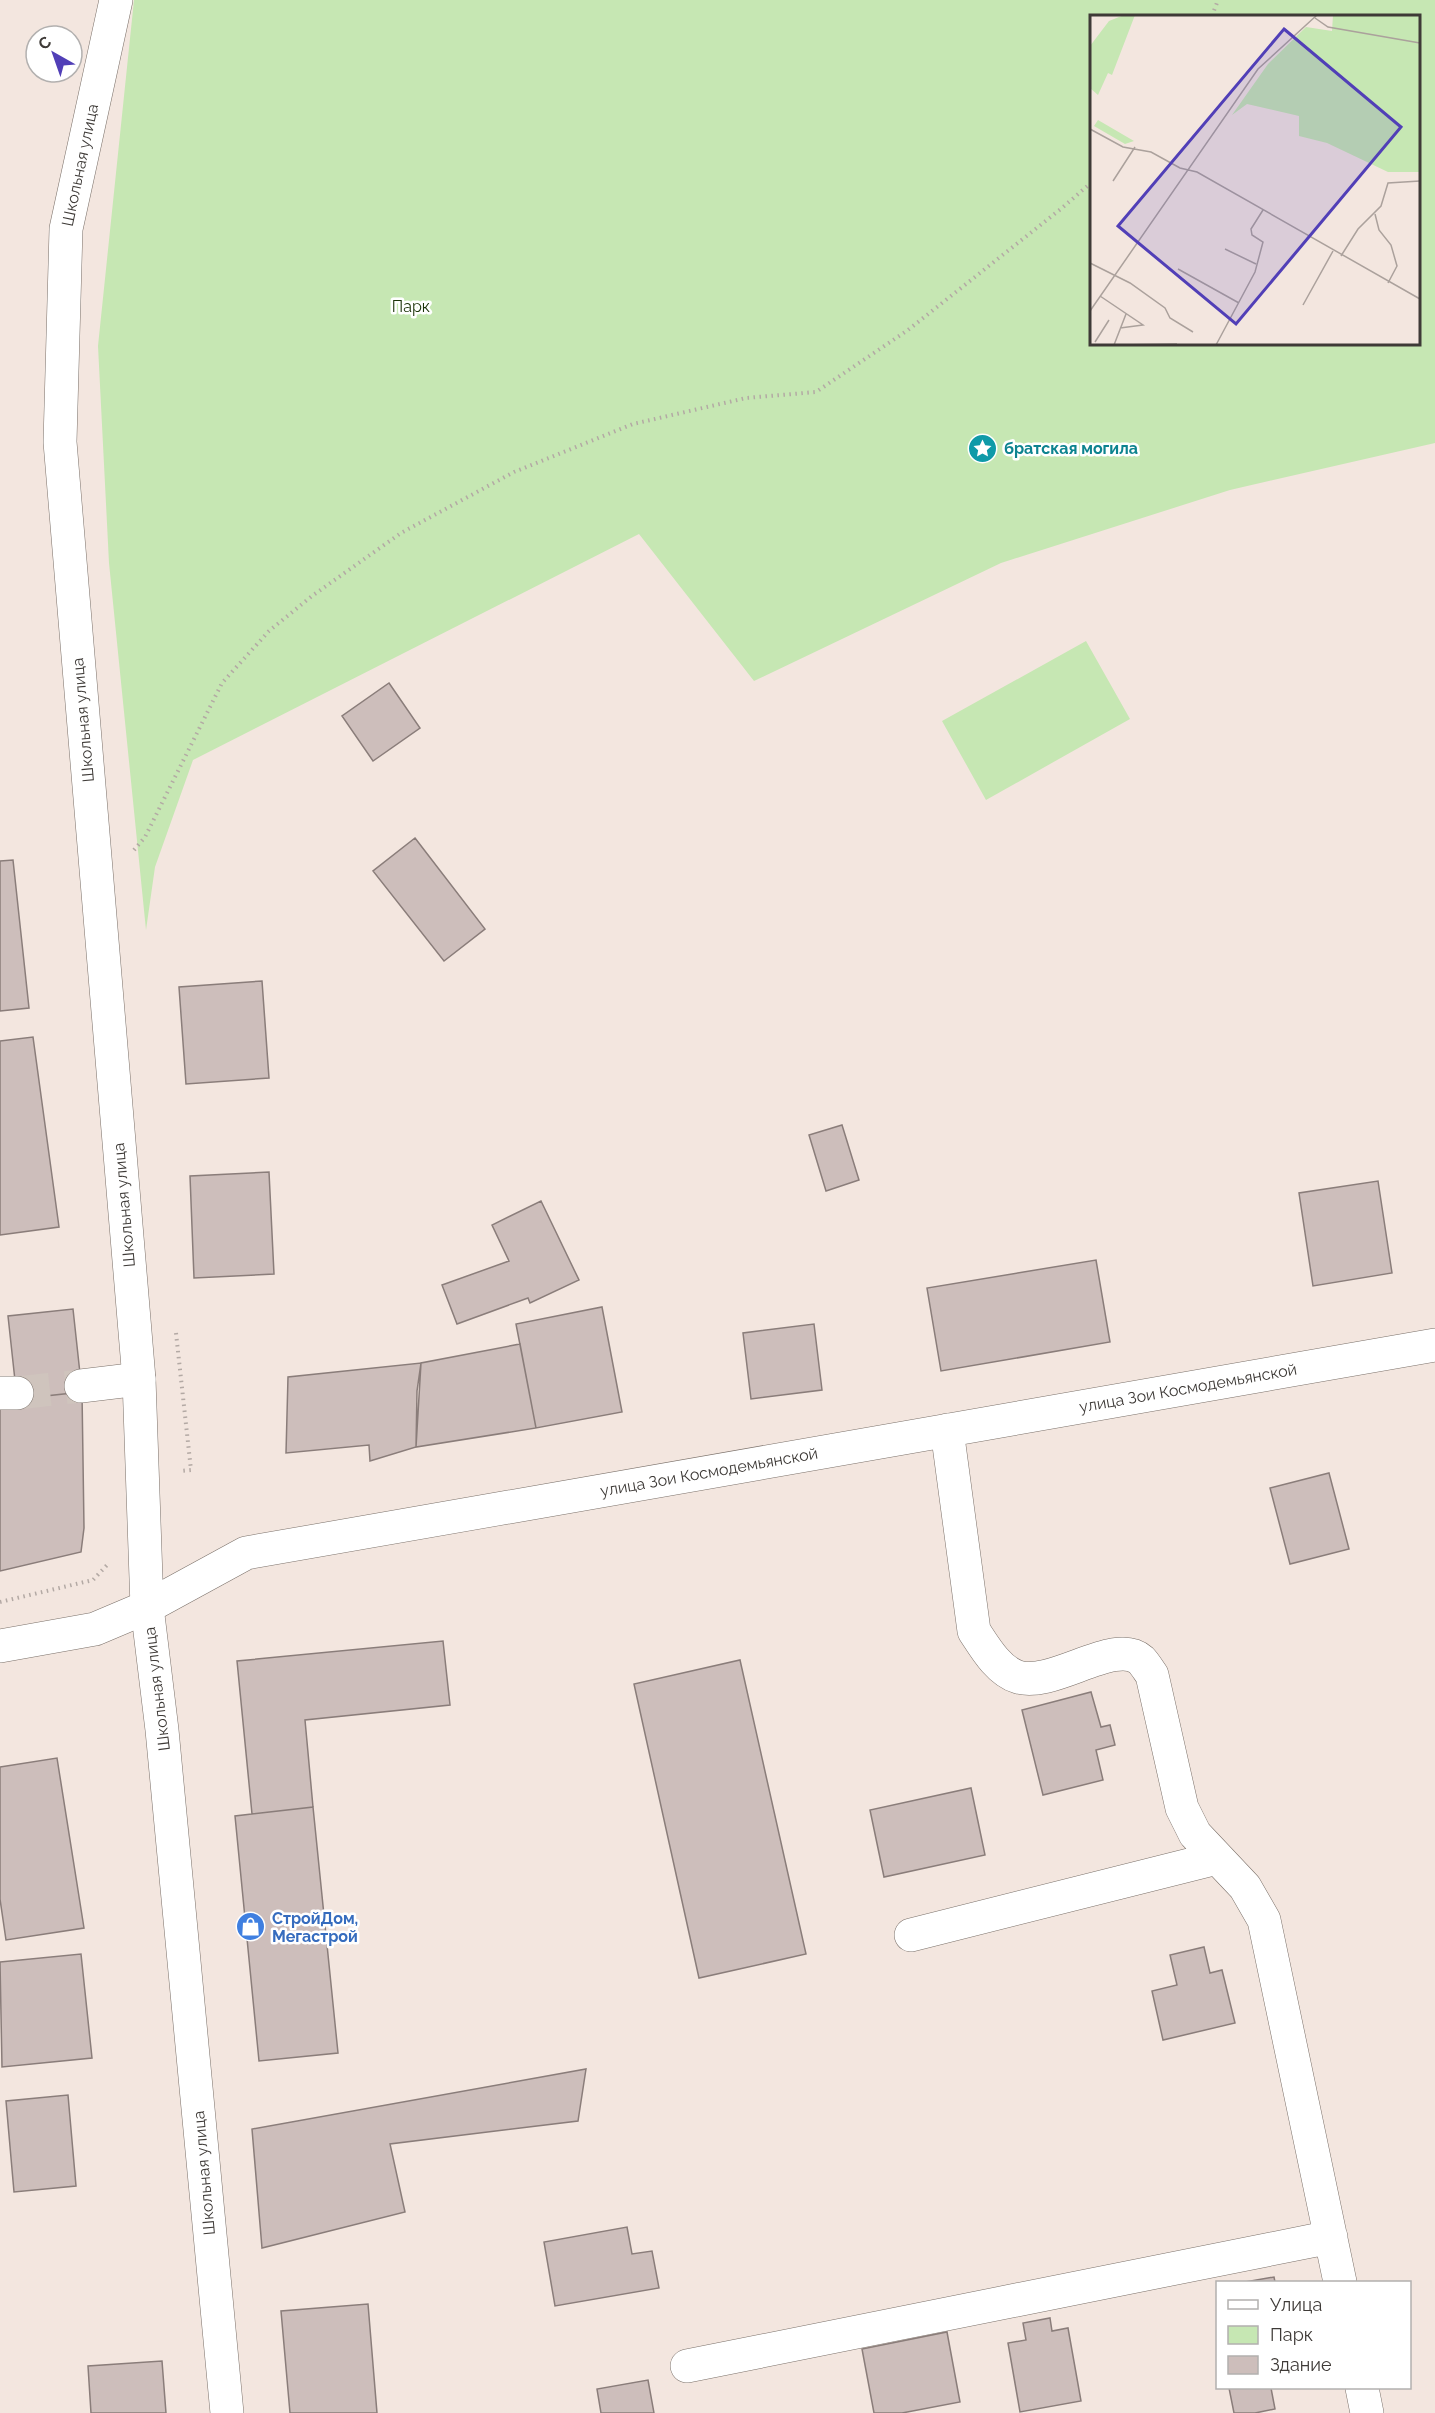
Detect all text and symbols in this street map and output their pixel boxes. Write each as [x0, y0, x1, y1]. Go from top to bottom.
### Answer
inset map [1090, 15, 1420, 345]
north arrow [24, 24, 84, 84]
text: С [34, 32, 55, 54]
street label: Школьная улица [58, 102, 102, 228]
park label: Парк [392, 297, 430, 316]
place icon: братская могила [967, 432, 999, 464]
place label: братская могила [1004, 439, 1138, 458]
street label: Школьная улица [68, 657, 98, 783]
street label: Школьная улица [109, 1142, 139, 1268]
street label: улица Зои Космодемьянской [1078, 1359, 1298, 1417]
street label: улица Зои Космодемьянской [599, 1443, 819, 1501]
street label: Школьная улица [140, 1626, 174, 1752]
place label: СтройДом, Мегастрой [272, 1909, 358, 1946]
shop icon: СтройДом, Мегастрой [235, 1911, 267, 1943]
street label: Школьная улица [189, 2110, 219, 2236]
legend [1216, 2281, 1411, 2389]
text: Улица [1270, 2294, 1322, 2315]
text: Парк [1270, 2324, 1313, 2345]
text: Здание [1270, 2354, 1332, 2375]

